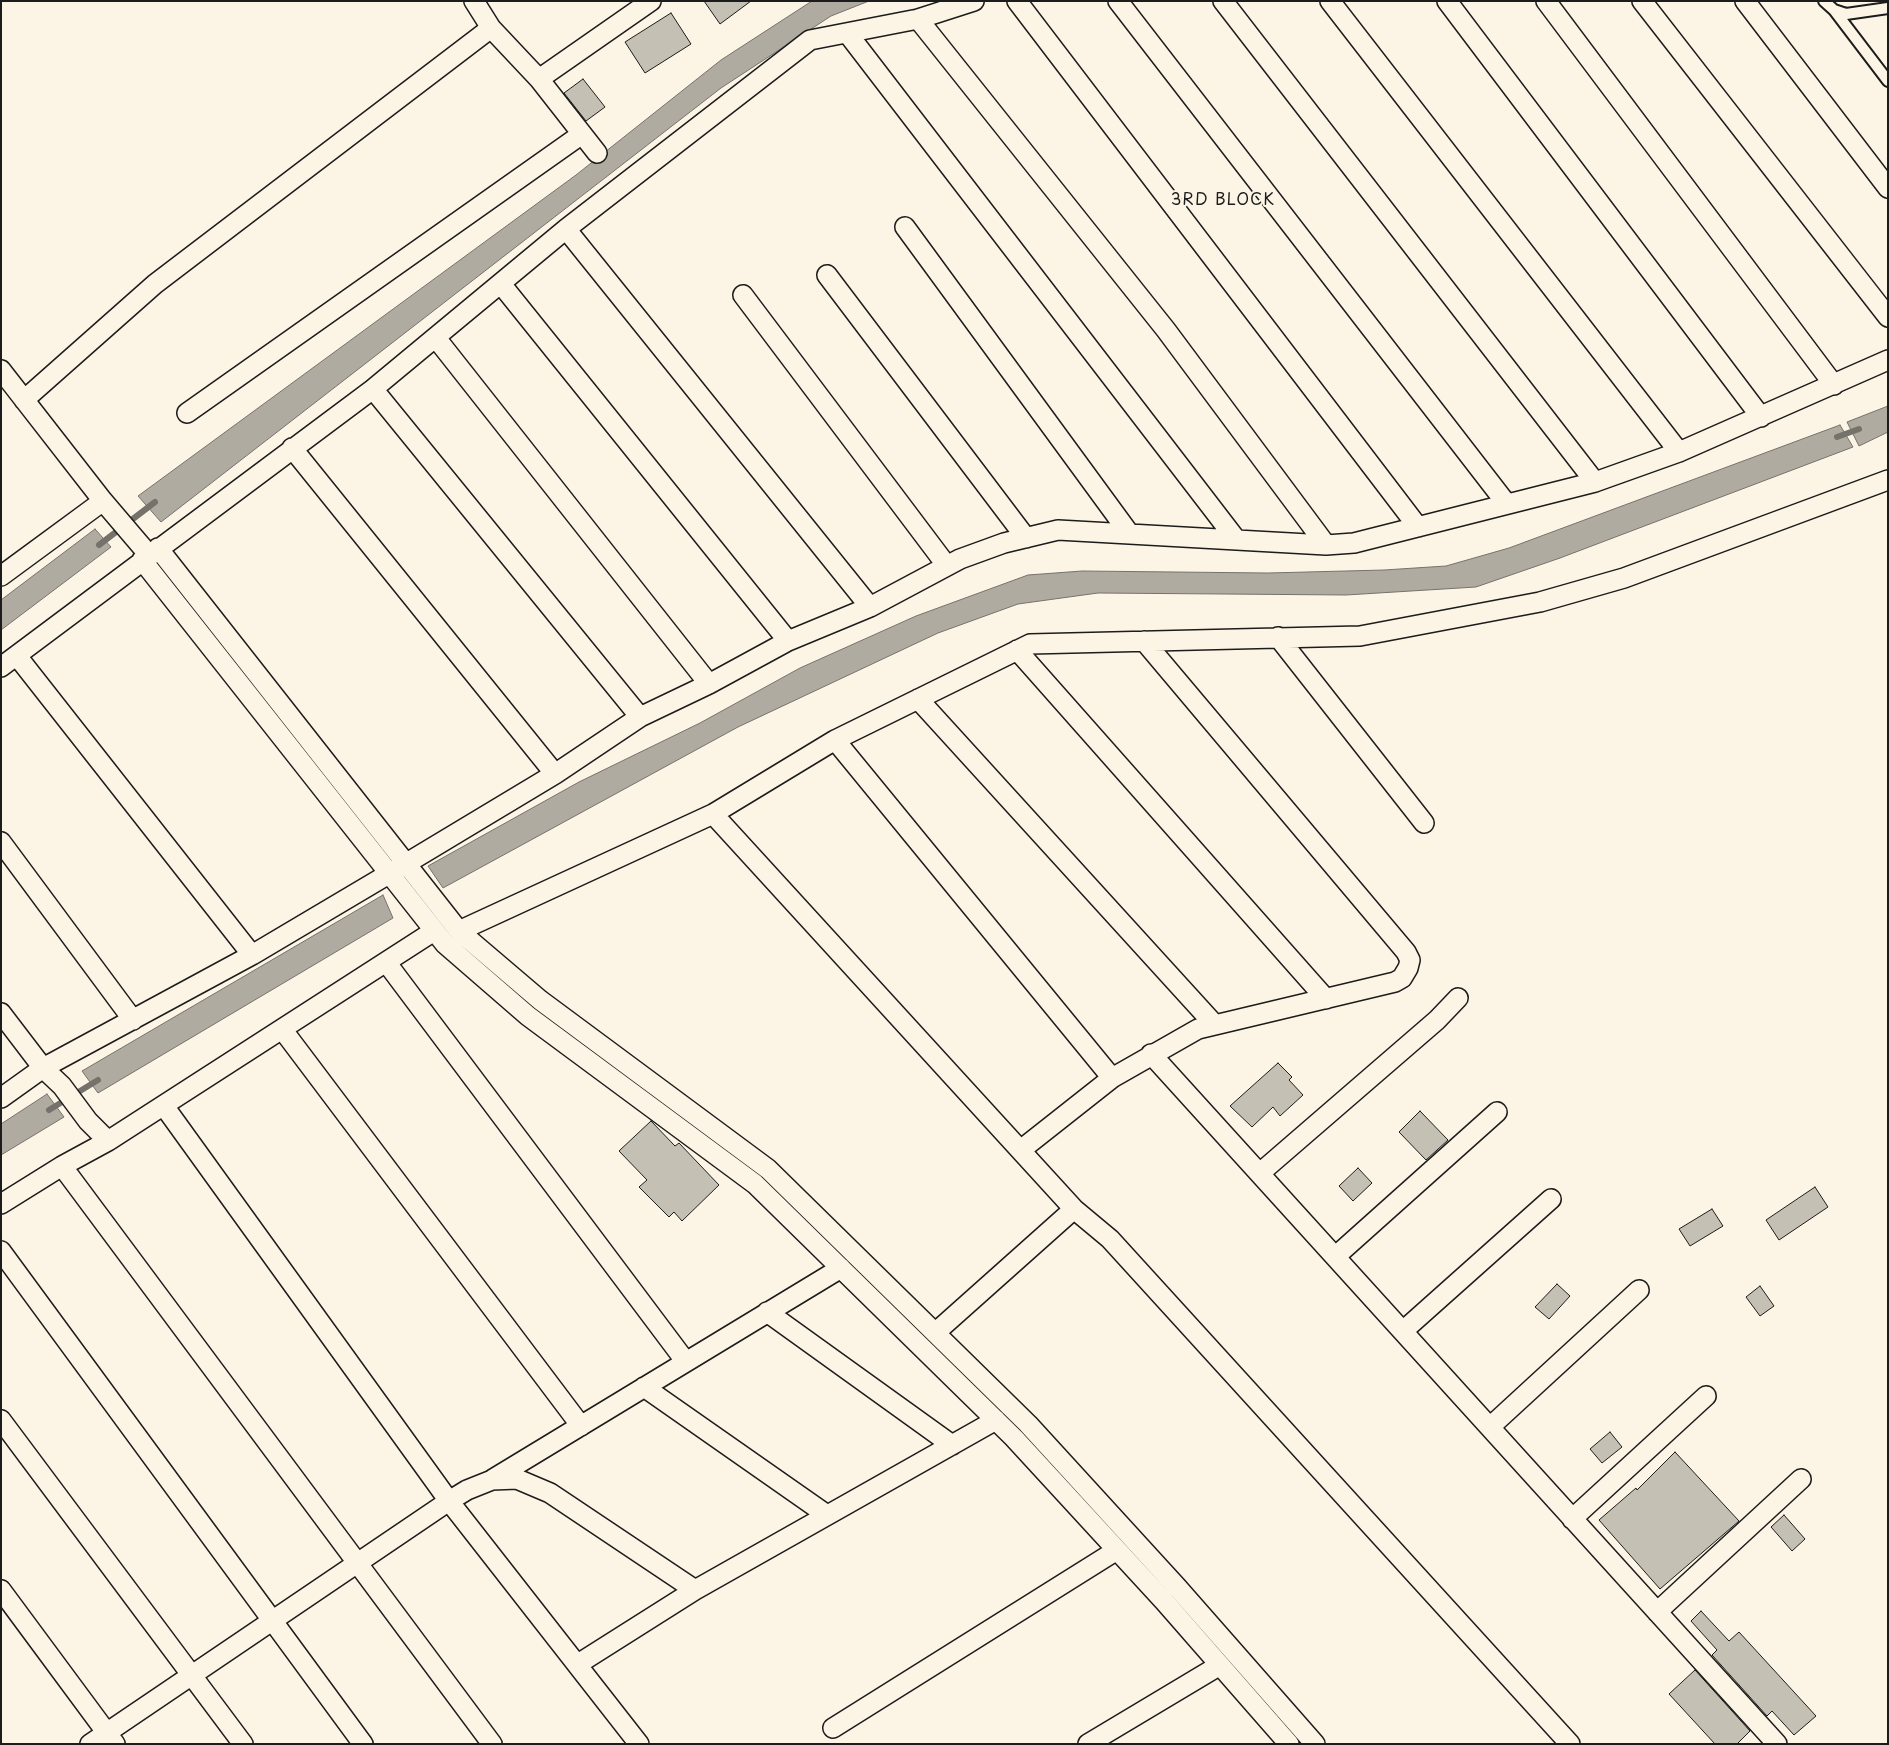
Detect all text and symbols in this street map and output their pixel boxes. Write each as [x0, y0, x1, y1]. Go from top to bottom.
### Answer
district label: 3RD BLOCK [1169, 191, 1277, 211]

